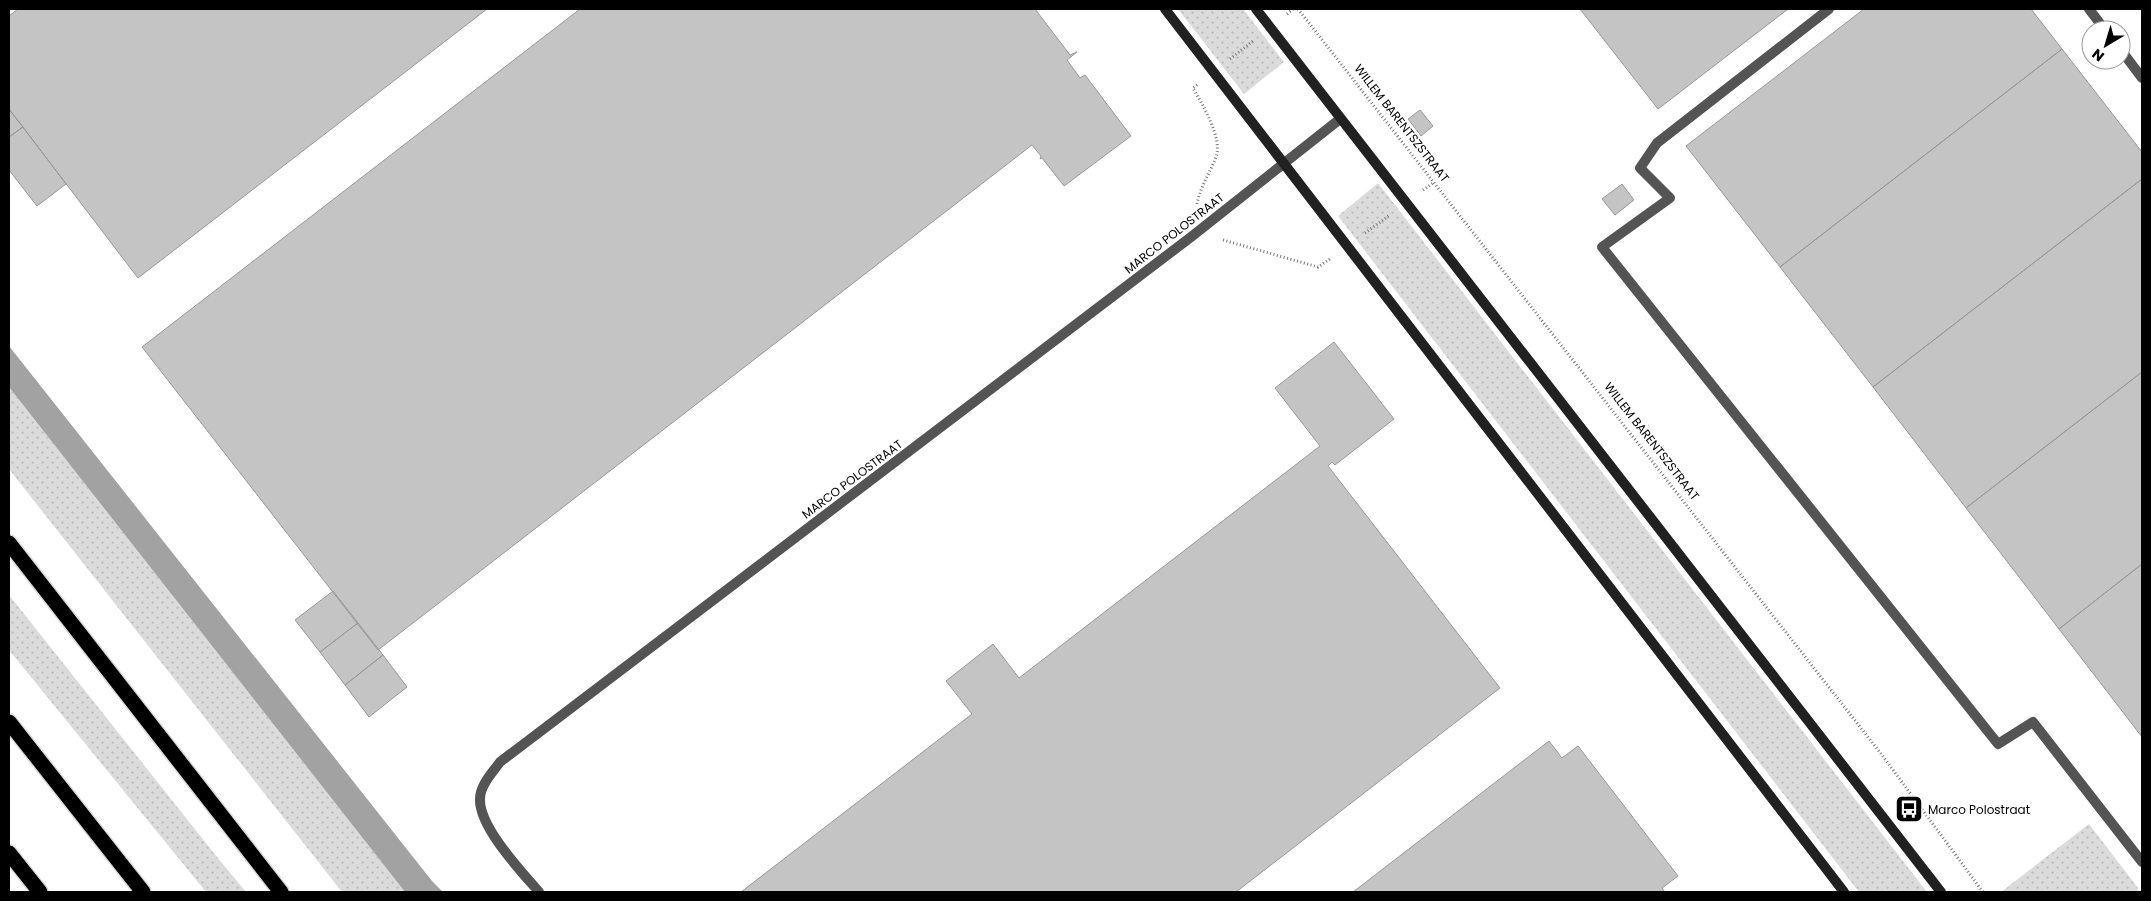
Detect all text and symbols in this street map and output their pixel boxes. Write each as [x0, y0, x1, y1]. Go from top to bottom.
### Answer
north arrow [2081, 20, 2131, 70]
text: N [2088, 44, 2108, 66]
street label: WILLEM BARENTSZSTRAAT [1350, 60, 1454, 186]
street label: MARCO POLOSTRAAT [1121, 188, 1228, 277]
street label: WILLEM BARENTSZSTRAAT [1600, 378, 1704, 504]
street label: MARCO POLOSTRAAT [798, 435, 906, 523]
bus stop icon: Marco Polostraat [1894, 794, 1924, 824]
place label: Marco Polostraat [1928, 801, 2030, 818]

